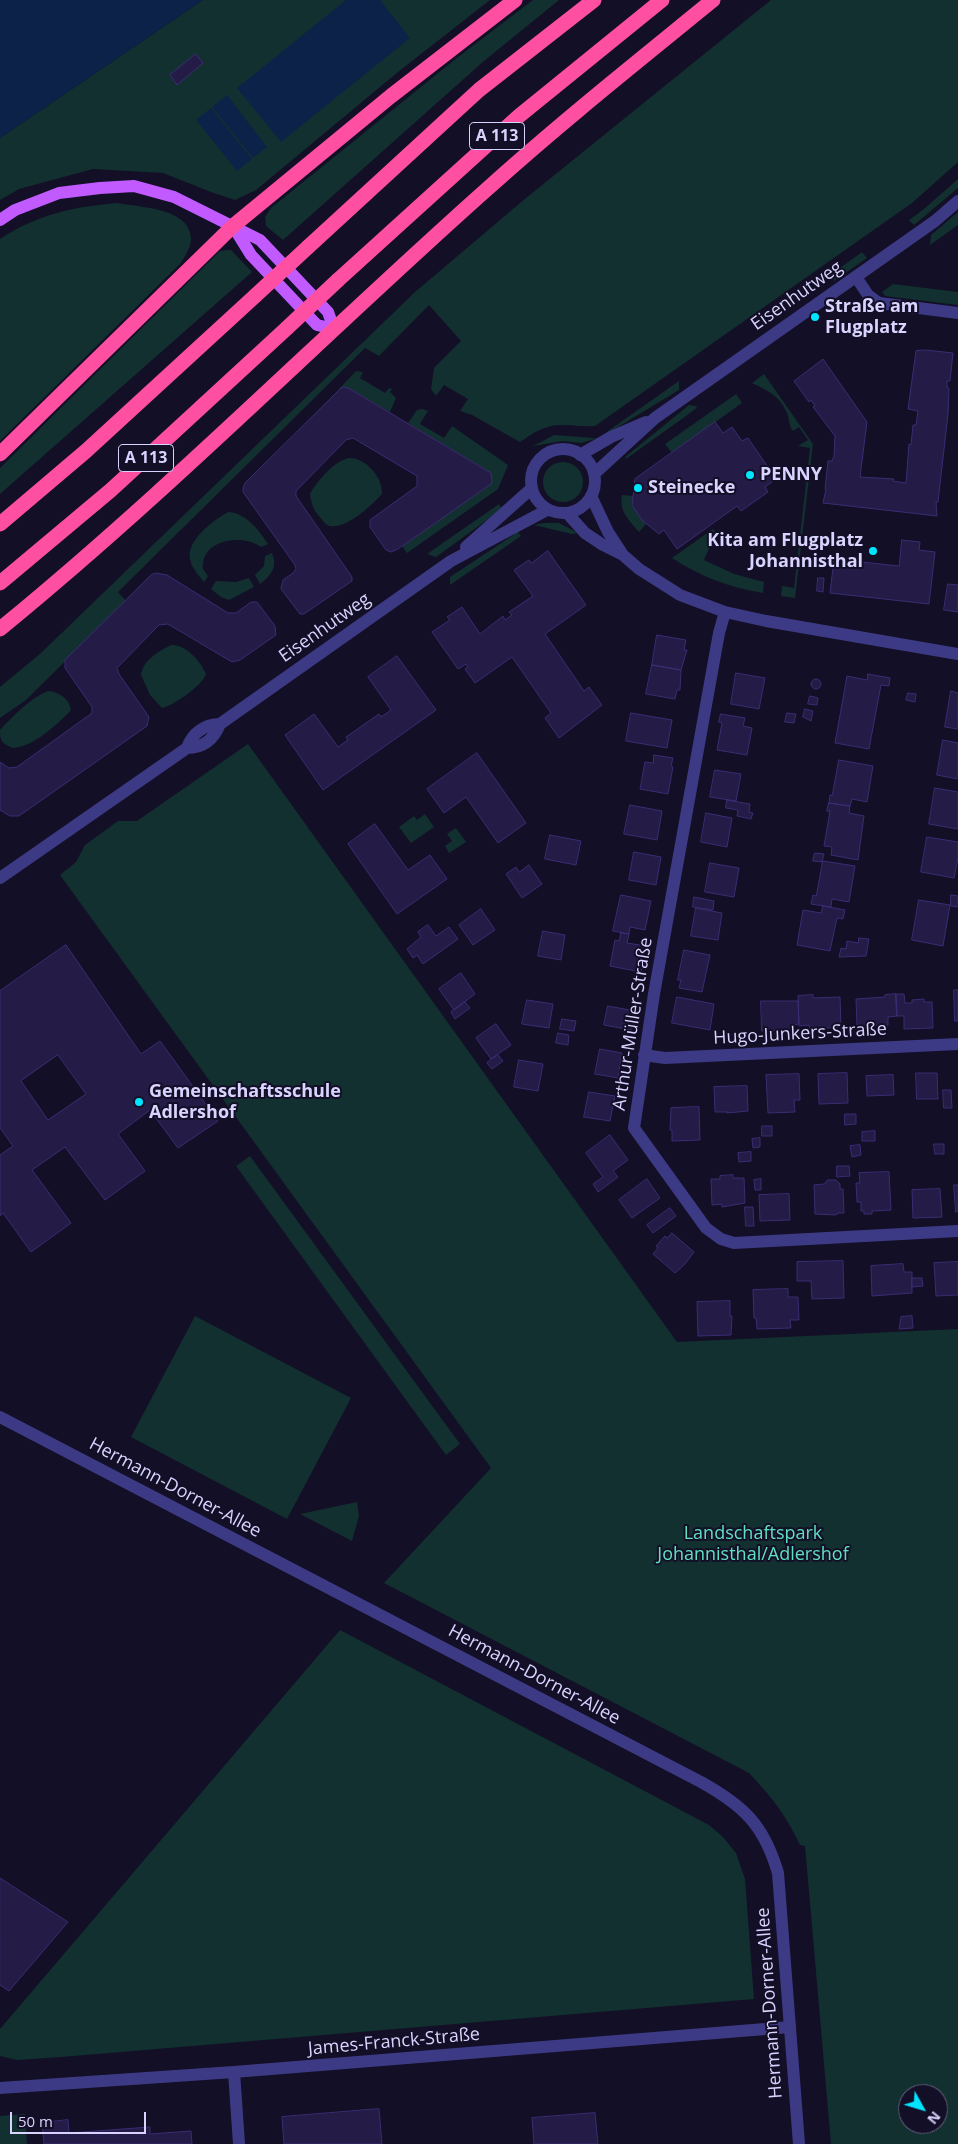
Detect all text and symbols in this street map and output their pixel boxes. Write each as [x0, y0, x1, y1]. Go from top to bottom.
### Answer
road number: A 113 [470, 122, 524, 150]
street label: Eisenhutweg [747, 257, 847, 335]
place label: Straße am Flugplatz [825, 296, 918, 338]
marker: Straße am Flugplatz [809, 311, 821, 323]
road number: A 113 [118, 444, 174, 472]
place label: PENNY [760, 464, 822, 486]
marker: PENNY [744, 469, 756, 481]
place label: Steinecke [648, 477, 735, 499]
marker: Steinecke [632, 482, 644, 494]
place label: Kita am Flugplatz Johannisthal [707, 530, 863, 572]
marker: Kita am Flugplatz Johannisthal [867, 545, 879, 557]
street label: Eisenhutweg [275, 589, 375, 667]
street label: Arthur-Müller-Straße [609, 936, 657, 1112]
street label: Hugo-Junkers-Straße [713, 1019, 887, 1049]
place label: Gemeinschaftsschule Adlershof [149, 1081, 341, 1124]
marker: Gemeinschaftsschule Adlershof [133, 1096, 145, 1108]
street label: Hermann-Dorner-Allee [85, 1434, 265, 1542]
park label: Landschaftspark Johannisthal/Adlershof [657, 1523, 849, 1566]
street label: Hermann-Dorner-Allee [444, 1621, 624, 1729]
street label: Hermann-Dorner-Allee [753, 1907, 787, 2099]
street label: James-Franck-Straße [307, 2024, 481, 2060]
north arrow [898, 2084, 948, 2134]
scale bar [12, 2102, 149, 2134]
text: N [923, 2108, 945, 2129]
text: 50 m [18, 2111, 53, 2131]

